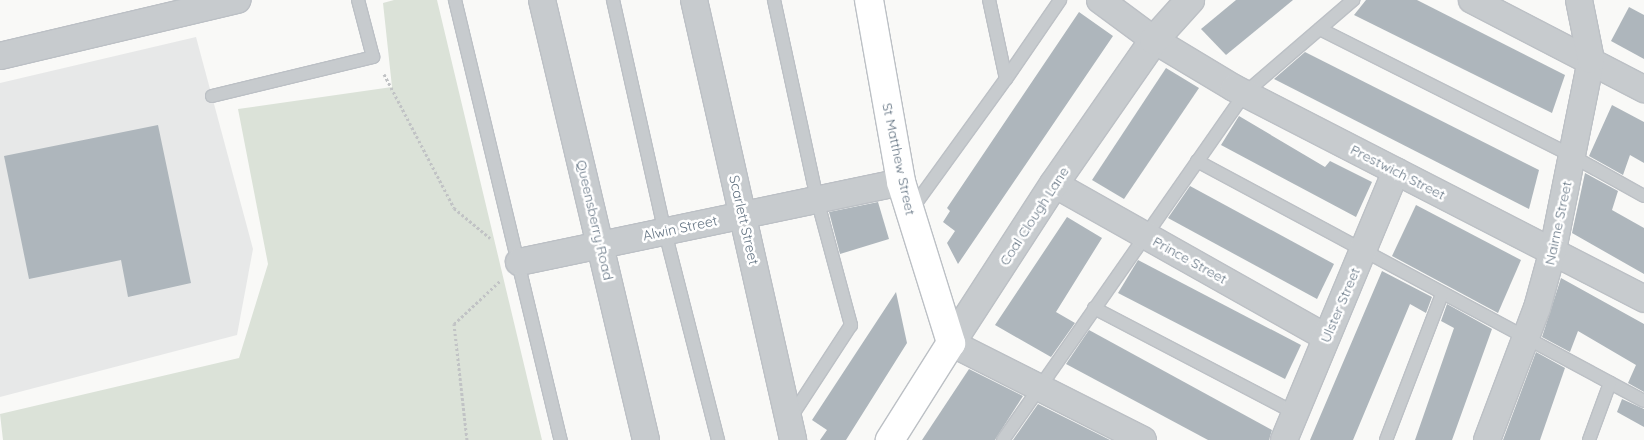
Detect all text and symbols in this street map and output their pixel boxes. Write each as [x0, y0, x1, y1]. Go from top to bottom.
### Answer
street label: St Matthew Street [879, 101, 919, 217]
street label: Prestwich Street [1348, 141, 1448, 203]
street label: Queensberry Road [573, 158, 617, 282]
street label: Coal Clough Lane [996, 164, 1072, 268]
street label: Scarlett Street [726, 174, 762, 266]
street label: Nairne Street [1541, 180, 1575, 266]
street label: Alwin Street [641, 212, 719, 244]
street label: Prince Street [1150, 233, 1230, 287]
street label: Ulster Street [1317, 265, 1363, 345]

